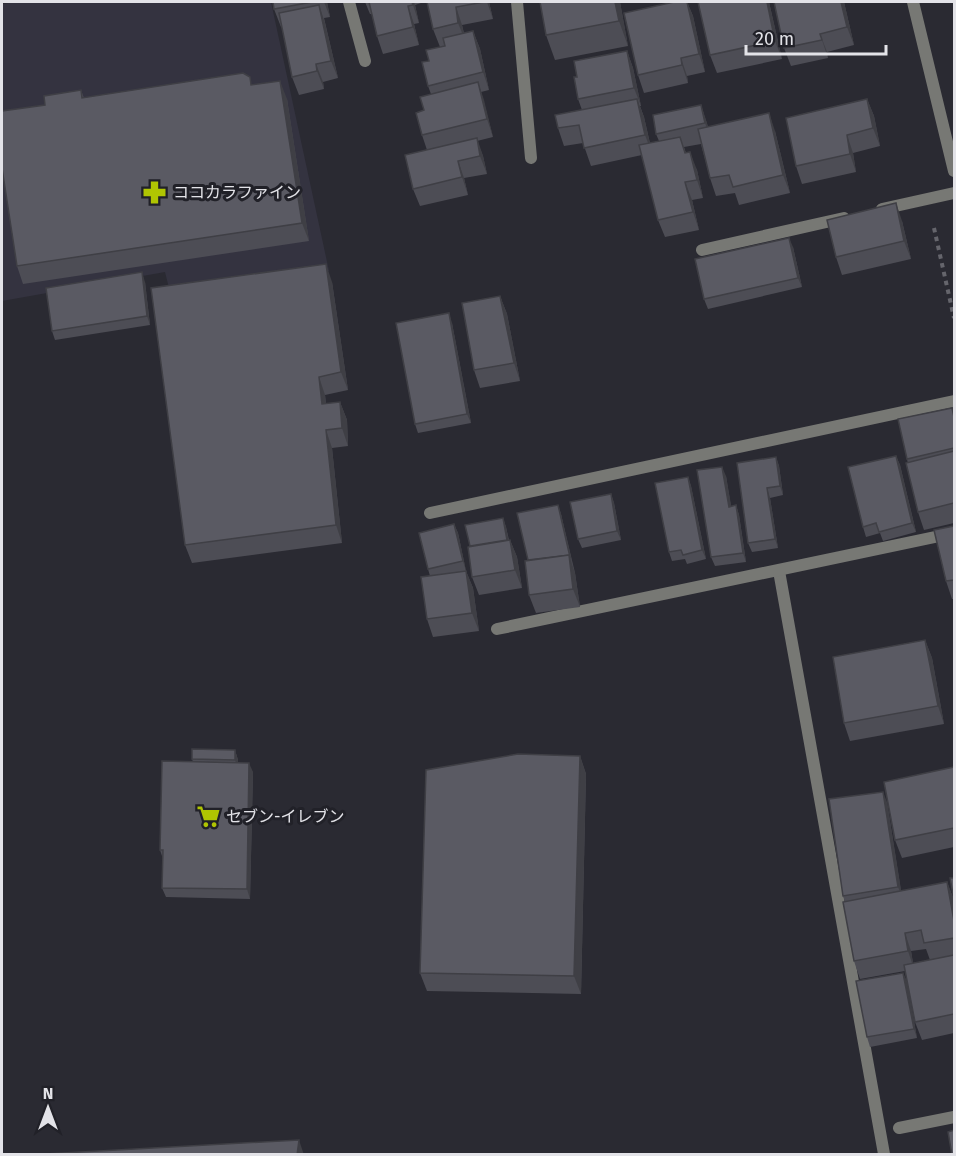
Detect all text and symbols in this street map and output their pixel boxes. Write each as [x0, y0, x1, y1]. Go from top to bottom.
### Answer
scale bar [746, 18, 886, 56]
text: 20 m [755, 28, 794, 50]
pharmacy icon: ココカラファイン [142, 179, 168, 205]
place label: ココカラファイン [173, 183, 301, 202]
supermarket icon: セブン-イレブン [195, 803, 221, 829]
place label: セブン-イレブン [226, 807, 344, 826]
north arrow [18, 1078, 78, 1138]
text: N [43, 1084, 53, 1103]

